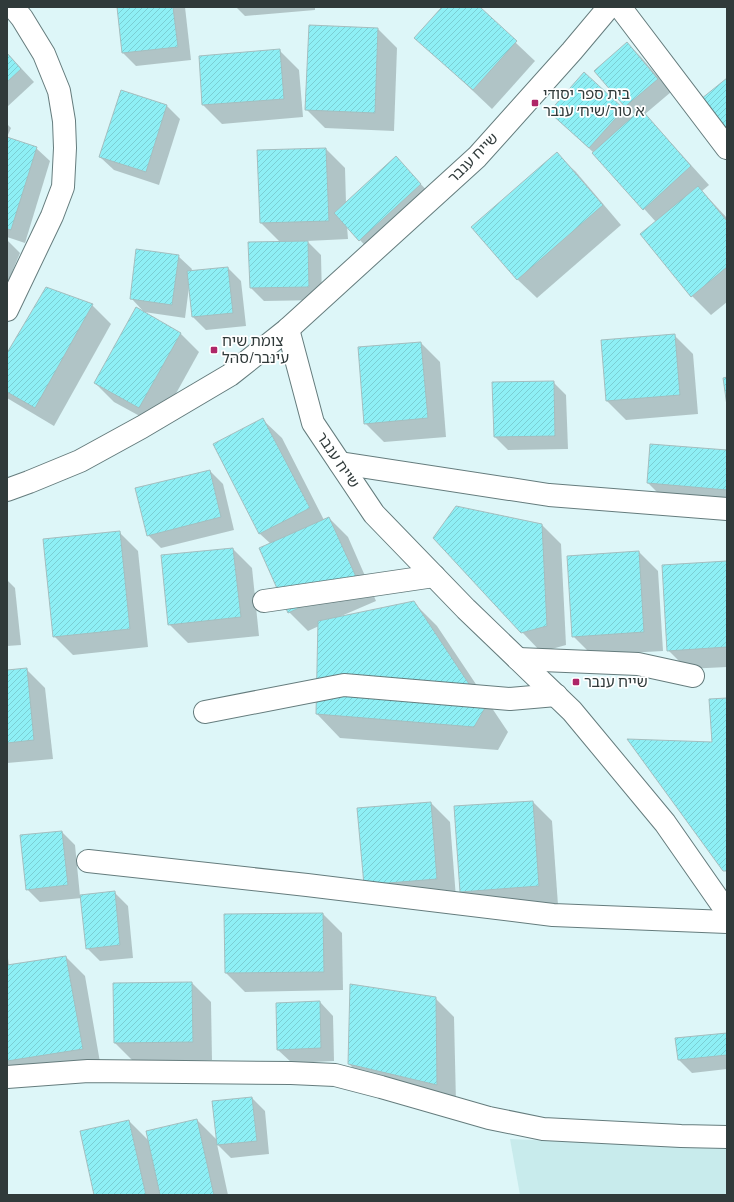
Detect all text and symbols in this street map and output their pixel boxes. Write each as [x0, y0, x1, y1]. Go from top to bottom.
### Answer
place label: בית ספר יסודי א טור/שיח׳ ענבר [543, 85, 645, 120]
marker: בית ספר יסודי א טור/שיח׳ ענבר [530, 98, 540, 108]
street label: שייח ענבר [444, 129, 502, 187]
place label: צומת שיח עינבר/סהל [222, 332, 289, 367]
marker: צומת שיח עינבר/סהל [209, 345, 219, 355]
street label: שייח ענבר [313, 429, 363, 491]
place label: שייח ענבר [584, 673, 648, 691]
marker: שייח ענבר [571, 677, 581, 687]

